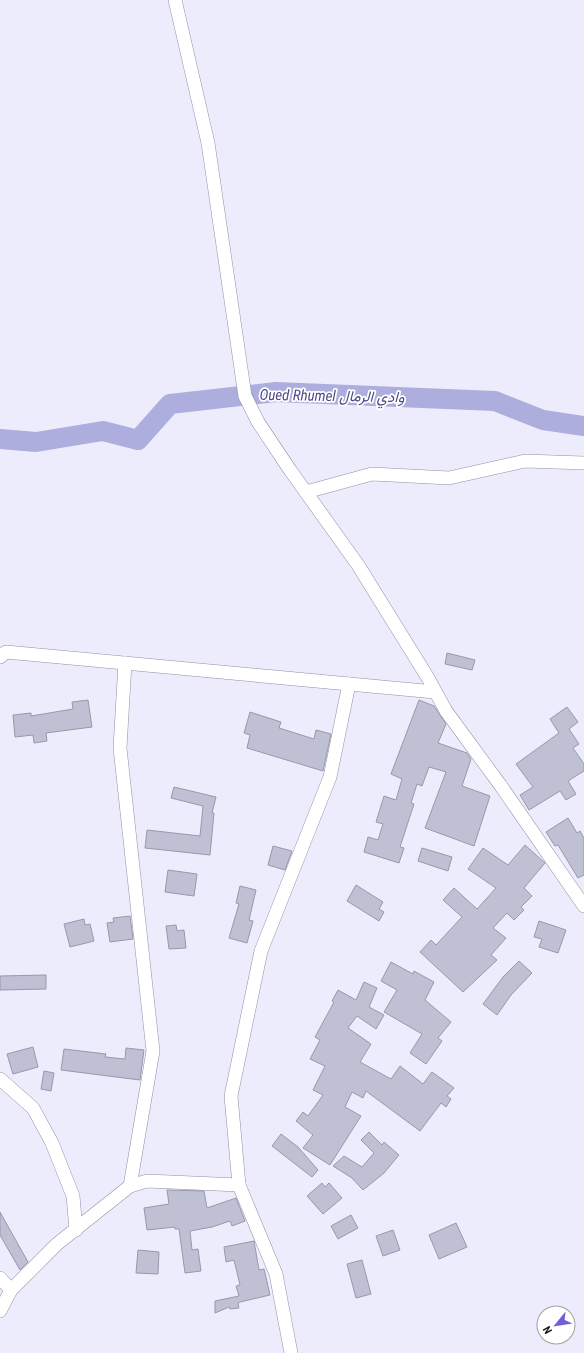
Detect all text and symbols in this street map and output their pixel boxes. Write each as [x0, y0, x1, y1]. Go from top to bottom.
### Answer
water label: Oued Rhumel وادي الرمال [259, 386, 405, 409]
north arrow [536, 1305, 576, 1345]
text: N [540, 1323, 555, 1336]

